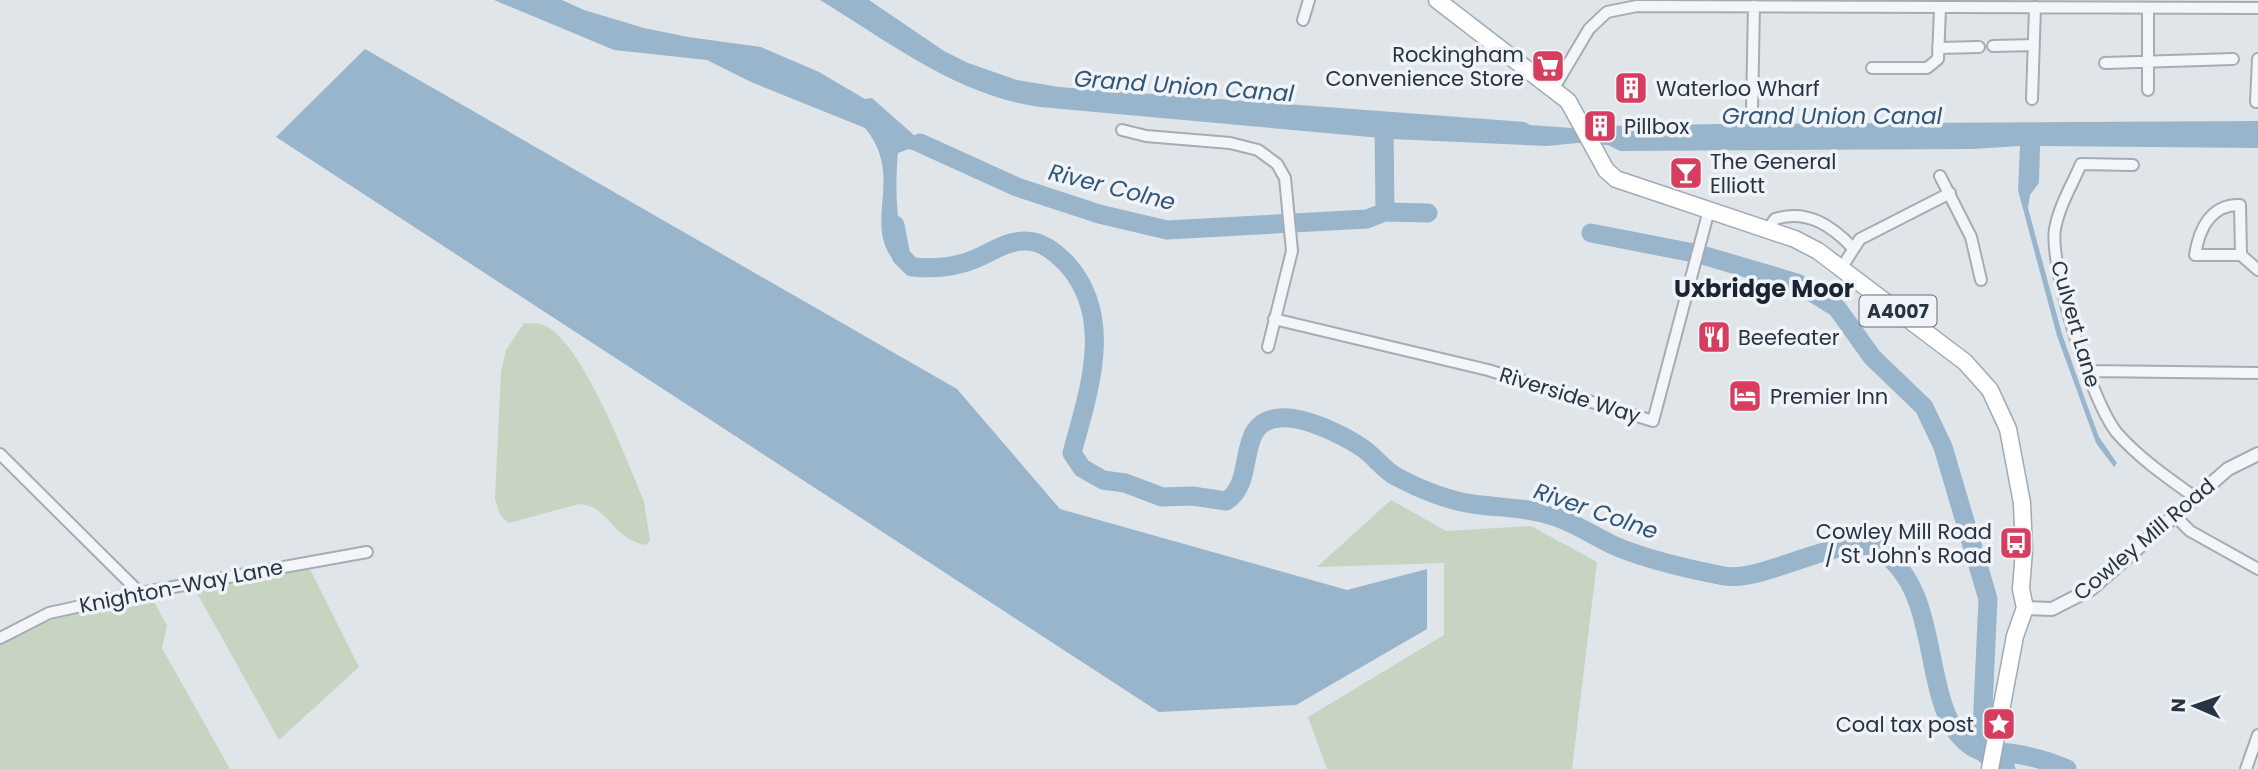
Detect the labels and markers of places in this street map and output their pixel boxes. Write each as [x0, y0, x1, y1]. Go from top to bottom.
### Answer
place label: Rockingham Convenience Store [1325, 40, 1524, 93]
supermarket icon: Rockingham Convenience Store [1529, 47, 1567, 85]
building icon: Waterloo Wharf [1612, 69, 1650, 107]
place label: Waterloo Wharf [1656, 74, 1820, 103]
building icon: Pillbox [1581, 107, 1619, 145]
place label: Pillbox [1624, 112, 1689, 141]
place label: The General Elliott [1710, 147, 1836, 200]
bar icon: The General Elliott [1667, 154, 1705, 192]
restaurant icon: Beefeater [1695, 318, 1733, 356]
place label: Beefeater [1738, 323, 1840, 352]
hotel icon: Premier Inn [1726, 377, 1764, 415]
place label: Premier Inn [1770, 382, 1888, 411]
place label: Cowley Mill Road / St John's Road [1816, 517, 1992, 570]
bus stop icon: Cowley Mill Road / St John's Road [1997, 524, 2035, 562]
place icon: Coal tax post [1980, 705, 2018, 743]
place label: Coal tax post [1836, 710, 1974, 739]

